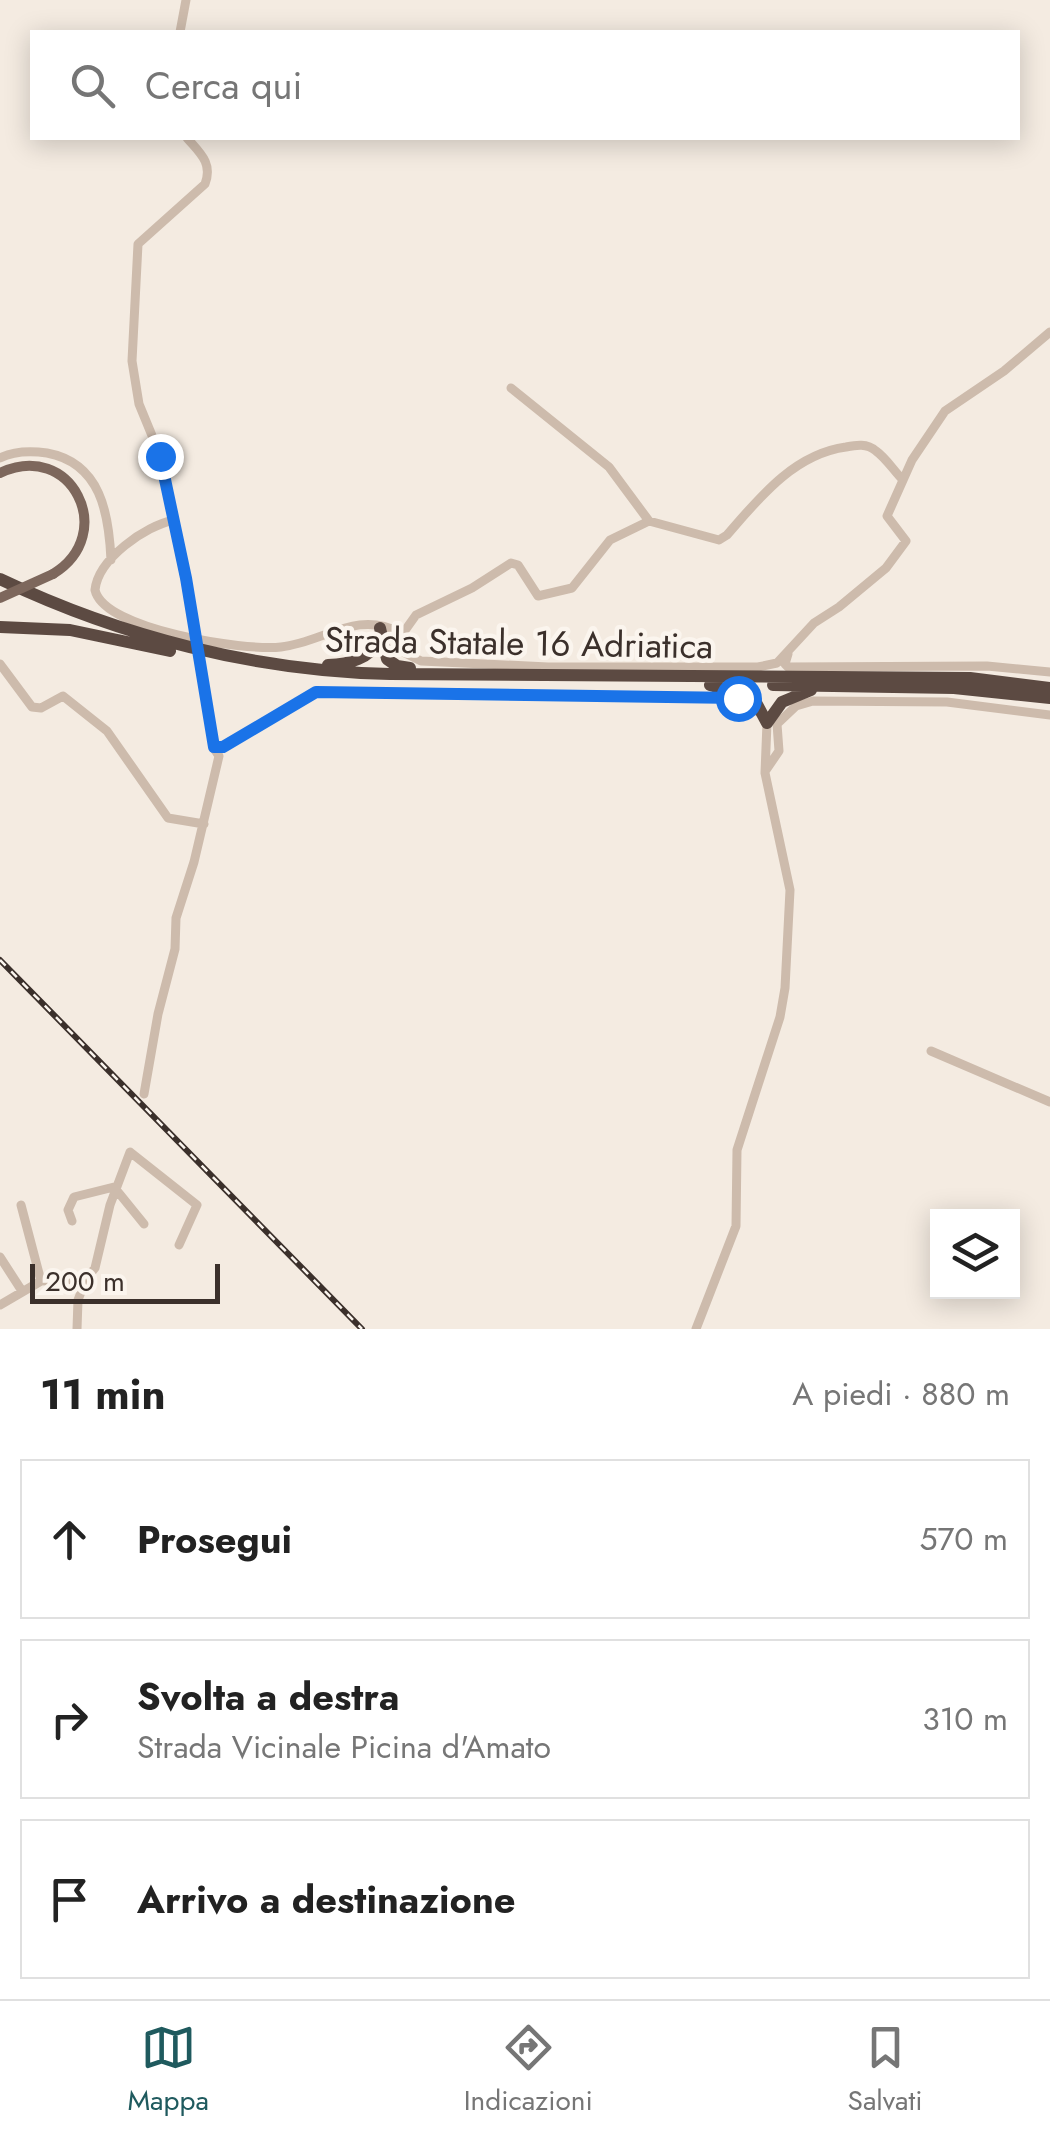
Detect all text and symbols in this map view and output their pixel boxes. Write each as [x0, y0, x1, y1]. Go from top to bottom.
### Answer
search box [30, 30, 1020, 140]
icon: search [65, 58, 120, 113]
text: Cerca qui [145, 58, 302, 113]
route end [138, 434, 184, 480]
street label: Strada Statale 16 Adriatica [324, 615, 714, 671]
route start [716, 676, 762, 722]
map controls [930, 1209, 1020, 1299]
button: layers [930, 1209, 1020, 1299]
scale bar [30, 1259, 220, 1304]
text: 200 m [45, 1261, 125, 1302]
text: 11 min [40, 1364, 166, 1425]
text: A piedi · 880 m [792, 1371, 1010, 1417]
icon: ahead [42, 1512, 97, 1567]
text: Prosegui [137, 1512, 292, 1567]
text: 570 m [919, 1516, 1008, 1562]
text: Svolta a destra [137, 1669, 399, 1724]
icon: right [42, 1692, 97, 1747]
text: 310 m [922, 1696, 1008, 1742]
text: Strada Vicinale Picina d'Amato [137, 1724, 551, 1770]
icon: arrive [42, 1872, 97, 1927]
text: Arrivo a destinazione [137, 1872, 516, 1927]
tab: Mappa [127, 2020, 209, 2121]
tab: Indicazioni [464, 2020, 593, 2121]
tab: Salvati [848, 2020, 923, 2121]

